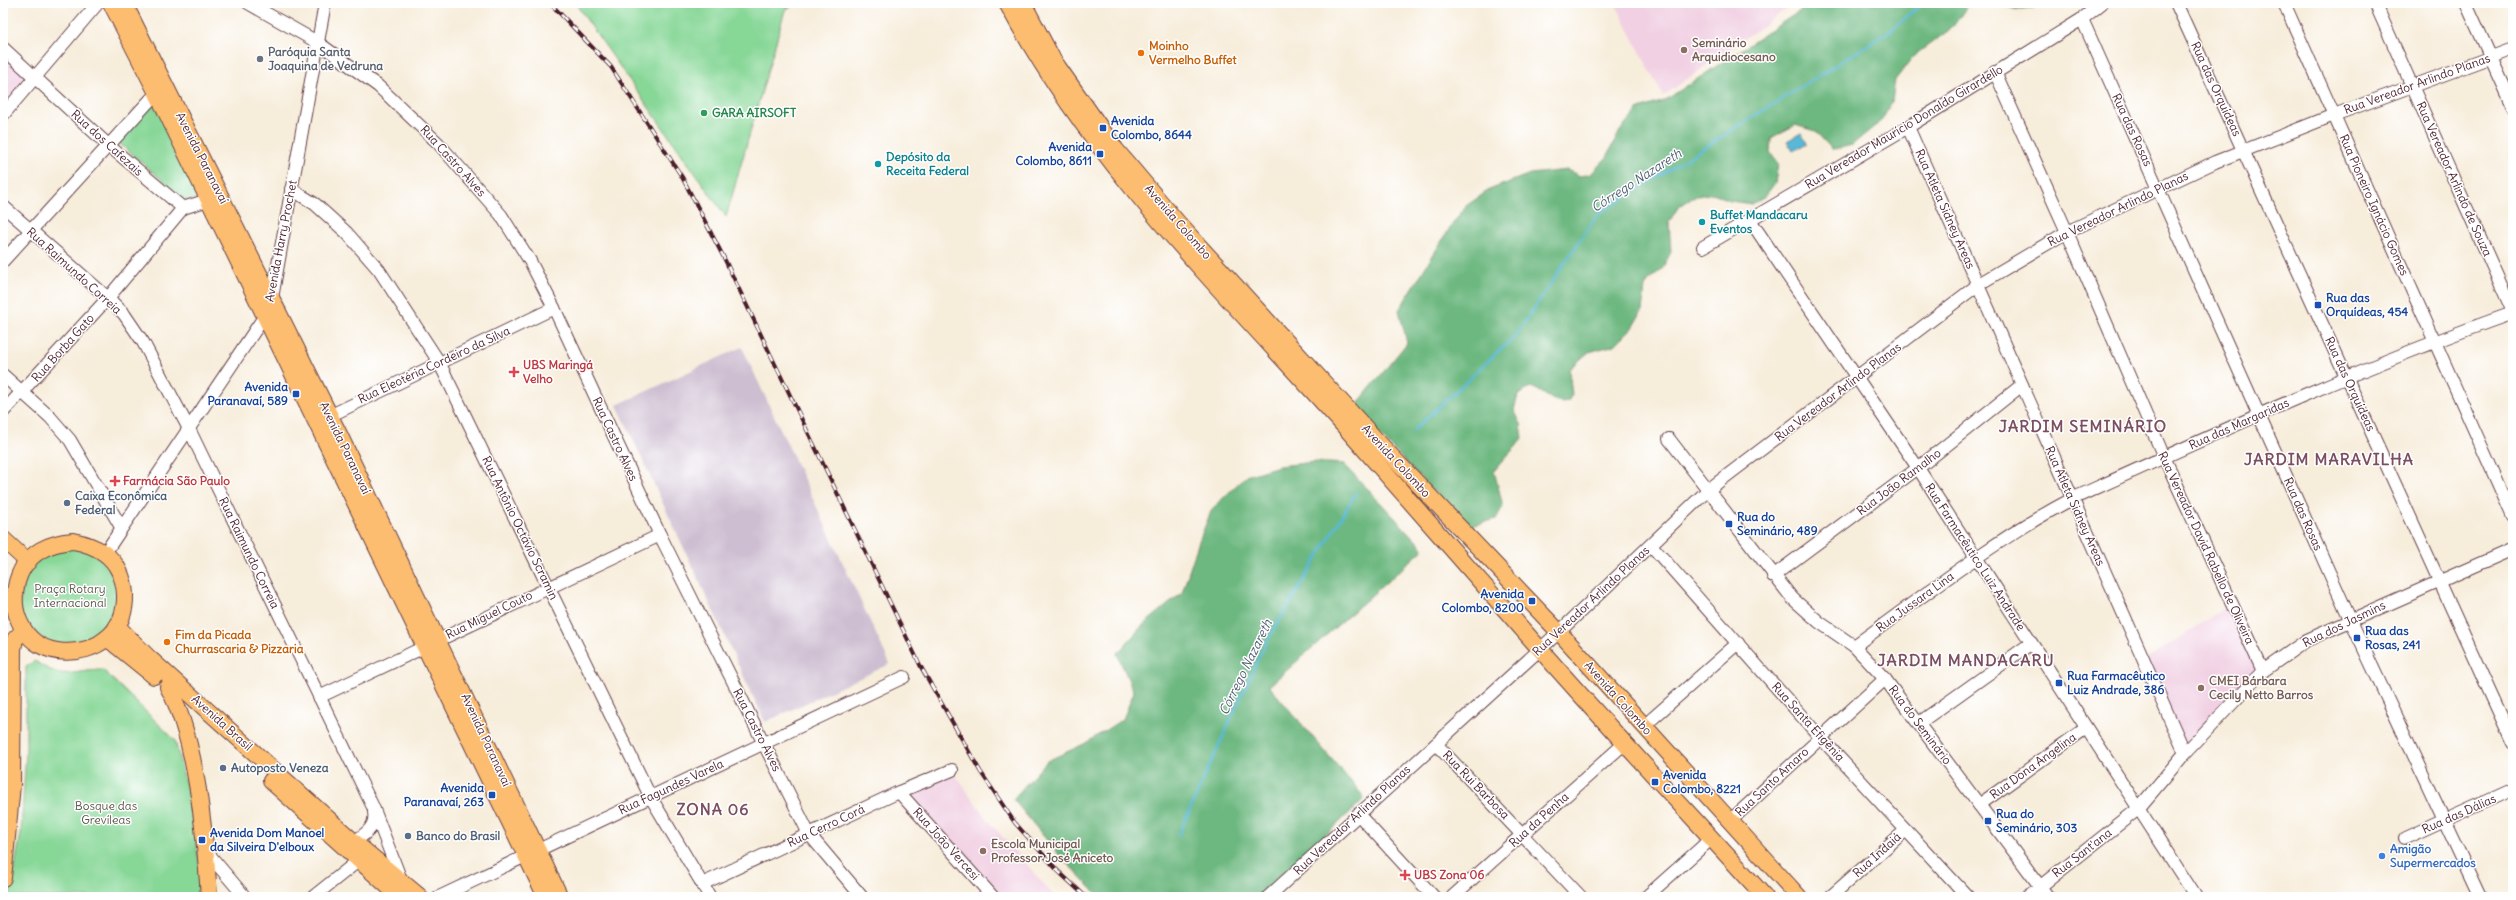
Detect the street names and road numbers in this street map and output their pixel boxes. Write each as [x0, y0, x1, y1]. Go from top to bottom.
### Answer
street label: Rua das Orquídeas [2188, 39, 2245, 138]
street label: Rua Vereador Arlindo Planas [2342, 50, 2492, 117]
street label: Rua Vereador Maurício Donaldo Girardello [1802, 61, 2006, 192]
street label: Rua das Rosas [2109, 91, 2156, 169]
street label: Rua Vereador Arlindo de Souza [2413, 99, 2496, 259]
street label: Rua dos Cafezais [68, 106, 146, 179]
street label: Avenida Paranavaí [173, 109, 232, 206]
street label: Rua Castro Alves [417, 122, 489, 199]
street label: Rua Pioneiro Ignácio Gomes [2336, 132, 2412, 278]
street label: Rua Atleta Sidney Areas [1912, 147, 1979, 271]
street label: Rua Vereador Arlindo Planas [2045, 168, 2191, 249]
street label: Avenida Harry Prochet [261, 179, 300, 303]
street label: Avenida Colombo [1142, 181, 1215, 262]
street label: Rua Raimundo Correia [24, 224, 125, 317]
street label: Rua Borba Gato [28, 310, 97, 385]
street label: Rua Eleotéria Cordeiro da Silva [355, 323, 512, 406]
street label: Rua das Orquídeas [2322, 334, 2379, 433]
street label: Rua Vereador Arlindo Planas [1771, 339, 1904, 444]
street label: Rua Castro Alves [589, 394, 641, 483]
street label: Rua das Margaridas [2186, 395, 2291, 452]
street label: Avenida Paranavaí [317, 399, 374, 497]
street label: Avenida Colombo [1359, 421, 1434, 500]
street label: Rua Atleta Sidney Areas [2042, 444, 2109, 568]
street label: Rua João Ramalho [1854, 445, 1944, 518]
street label: Rua Vereador David Rabello de Oliveira [2155, 449, 2258, 647]
street label: Rua Antônio Octávio Scramin [479, 454, 562, 602]
street label: Rua das Rosas [2281, 475, 2326, 553]
street label: Rua Farmacêutico Luiz Andrade [1922, 480, 2029, 633]
street label: Rua Raimundo Correia [216, 494, 283, 611]
street label: Rua Vereador Arlindo Planas [1529, 542, 1652, 659]
street label: Rua Jussara Lina [1873, 568, 1957, 635]
street label: Rua Miguel Couto [443, 587, 535, 642]
street label: Rua dos Jasmins [2300, 597, 2388, 650]
street label: Avenida Colombo [1581, 658, 1656, 738]
street label: Rua Santa Efigênia [1769, 679, 1848, 765]
street label: Rua do Seminário [1886, 682, 1955, 767]
street label: Rua Castro Alves [730, 686, 785, 774]
street label: Avenida Brasil [189, 691, 256, 754]
street label: Avenida Paranavaí [458, 691, 515, 789]
street label: Rua Dona Angelina [1987, 729, 2079, 802]
street label: Rua Santo Amaro [1732, 744, 1812, 819]
street label: Rua Rui Barbosa [1440, 747, 1513, 822]
street label: Rua Fagundes Varela [616, 756, 726, 817]
street label: Rua Vereador Arlindo Planas [1290, 761, 1413, 878]
street label: Rua da Penha [1506, 789, 1572, 850]
street label: Rua das Dálias [2419, 791, 2498, 837]
street label: Rua Cerro Corá [785, 801, 867, 850]
street label: Rua João Vercesi [910, 804, 983, 883]
street label: Rua Sant'ana [2049, 825, 2115, 880]
street label: Rua Indaiá [1849, 829, 1904, 880]

